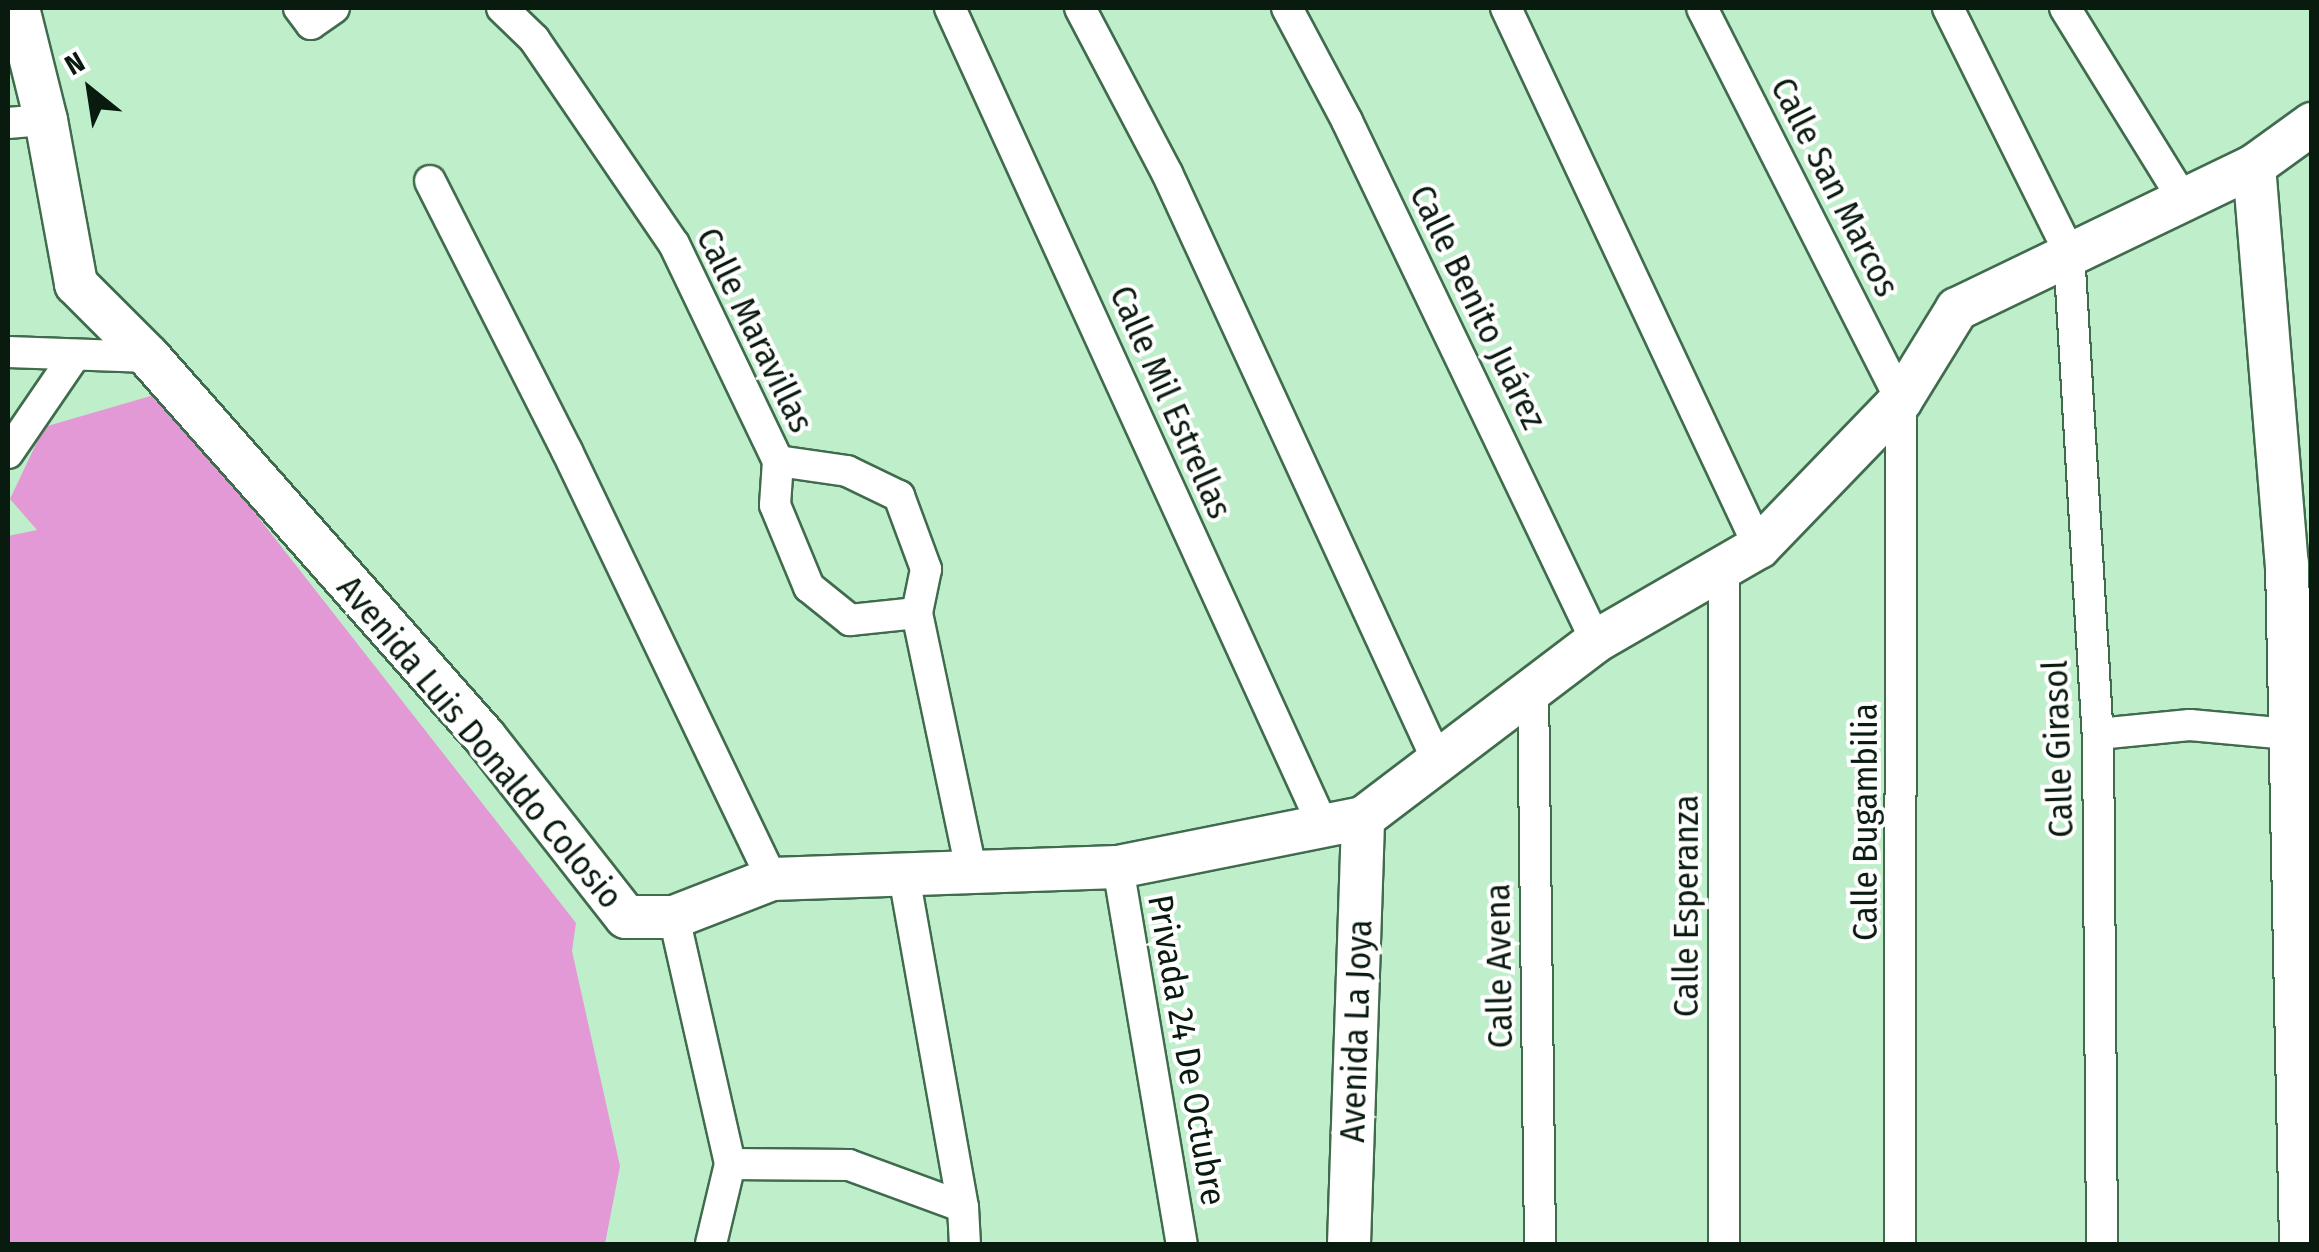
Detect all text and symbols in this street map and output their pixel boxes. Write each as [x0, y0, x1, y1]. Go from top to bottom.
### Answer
north arrow [40, 40, 140, 140]
text: N [59, 45, 90, 82]
street label: Calle San Marcos [1762, 70, 1908, 304]
street label: Calle Benito Juárez [1401, 178, 1555, 436]
street label: Calle Maravillas [687, 221, 823, 439]
street label: Calle Mil Estrellas [1101, 279, 1241, 525]
street label: Avenida Luis Donaldo Colosio [328, 567, 632, 917]
street label: Calle Girasol [2034, 660, 2082, 838]
street label: Calle Bugambilia [1844, 703, 1886, 941]
street label: Calle Esperanza [1665, 795, 1707, 1017]
street label: Calle Avena [1477, 883, 1521, 1049]
street label: Privada 24 De Octubre [1139, 891, 1235, 1209]
street label: Avenida La Joya [1331, 919, 1381, 1143]

